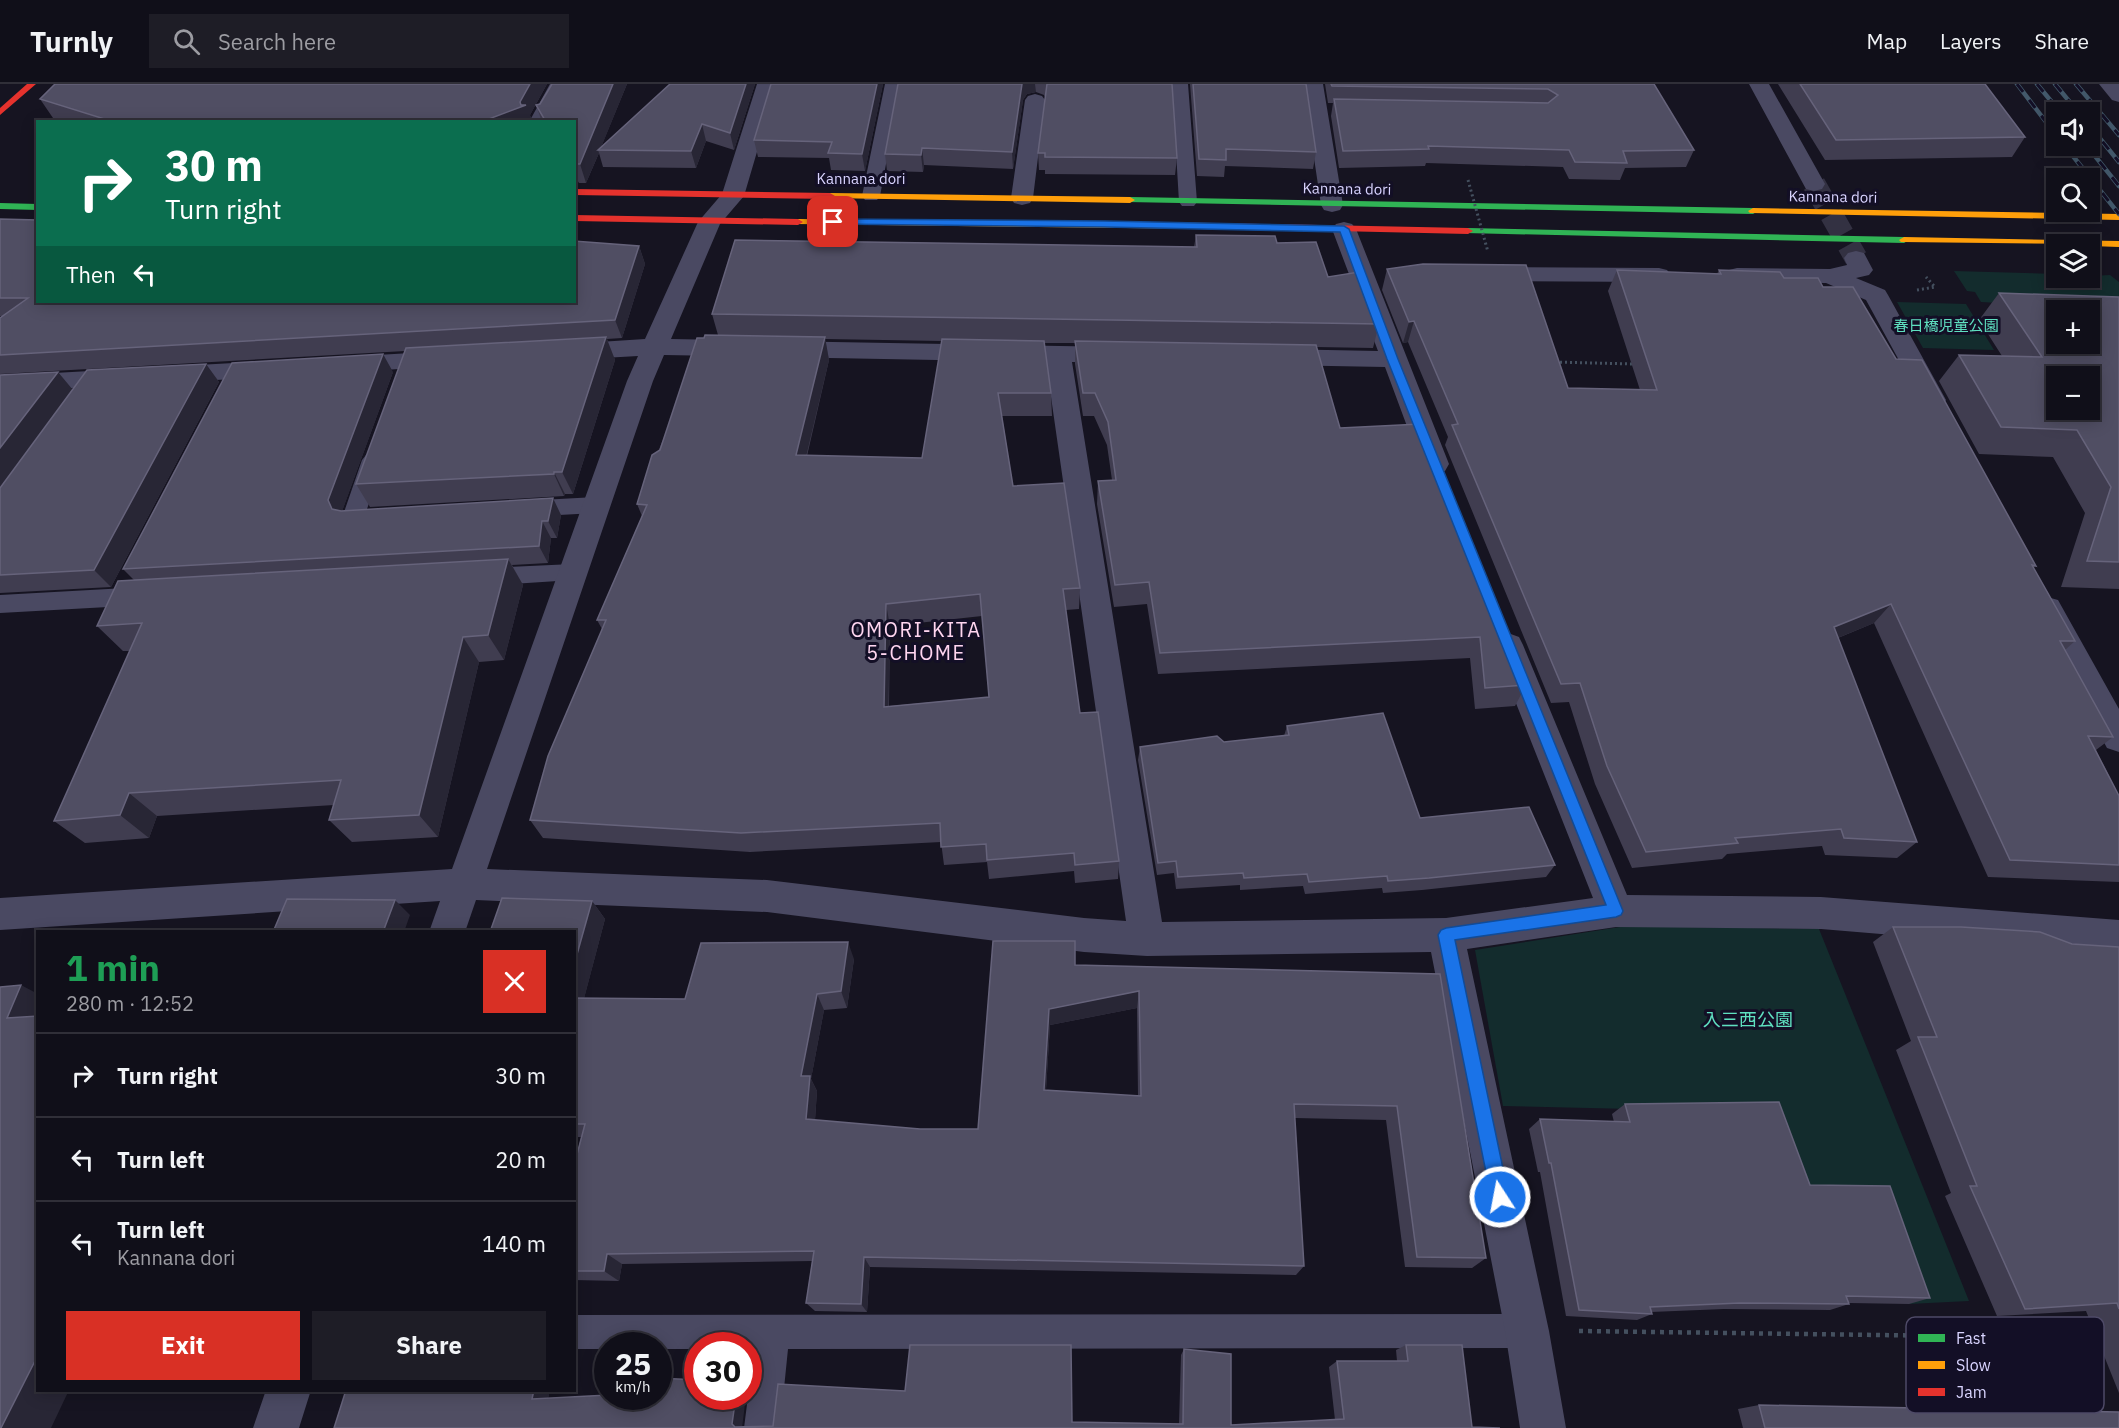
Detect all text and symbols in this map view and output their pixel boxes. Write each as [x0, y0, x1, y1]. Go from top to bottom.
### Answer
search box [149, 14, 569, 68]
text: Turnly [30, 23, 113, 60]
icon: search [170, 25, 203, 58]
text: Search here [218, 27, 336, 56]
text: Map [1867, 27, 1907, 55]
text: Layers [1940, 27, 2002, 55]
text: Share [2035, 27, 2089, 55]
map controls [2046, 102, 2100, 420]
button: sound [2046, 102, 2100, 156]
text: 30 m [165, 138, 263, 193]
icon: right [66, 144, 144, 222]
button: search [2046, 168, 2100, 222]
street label: Kannana dori [817, 169, 905, 188]
street label: Kannana dori [1302, 178, 1392, 199]
street label: Kannana dori [1788, 186, 1878, 207]
text: Turn right [165, 191, 282, 226]
pin [807, 196, 858, 247]
icon: arrive [816, 205, 849, 238]
button: layers [2046, 234, 2100, 288]
icon: left [128, 258, 161, 291]
text: Then [66, 260, 116, 289]
button: + [2046, 300, 2100, 354]
park label: 春日橋児童公園 [1893, 316, 1999, 335]
button: − [2046, 366, 2100, 420]
district label: OMORI-KITA 5-CHOME [850, 616, 982, 666]
text: 1 min [66, 944, 160, 991]
button: close [483, 950, 546, 1013]
text: 280 m · 12:52 [66, 990, 194, 1017]
park label: 入三西公園 [1703, 1008, 1793, 1031]
icon: right [66, 1059, 99, 1092]
text: Turn right [117, 1061, 218, 1090]
text: 30 m [495, 1061, 546, 1090]
icon: left [66, 1143, 99, 1176]
text: Turn left [117, 1145, 205, 1174]
text: 20 m [495, 1145, 546, 1174]
position arrow [1468, 1165, 1532, 1229]
text: Turn left [117, 1215, 205, 1244]
icon: left [66, 1227, 99, 1260]
text: 140 m [482, 1229, 546, 1258]
text: Kannana dori [117, 1244, 235, 1271]
button: Exit [66, 1311, 300, 1380]
button: Share [312, 1311, 546, 1380]
legend [1906, 1317, 2104, 1413]
text: Fast [1956, 1328, 1986, 1348]
speed limit sign: 30 [684, 1332, 762, 1410]
text: 25 [615, 1344, 651, 1383]
text: Slow [1956, 1355, 1991, 1375]
text: km/h [615, 1377, 651, 1396]
text: Jam [1956, 1382, 1987, 1402]

